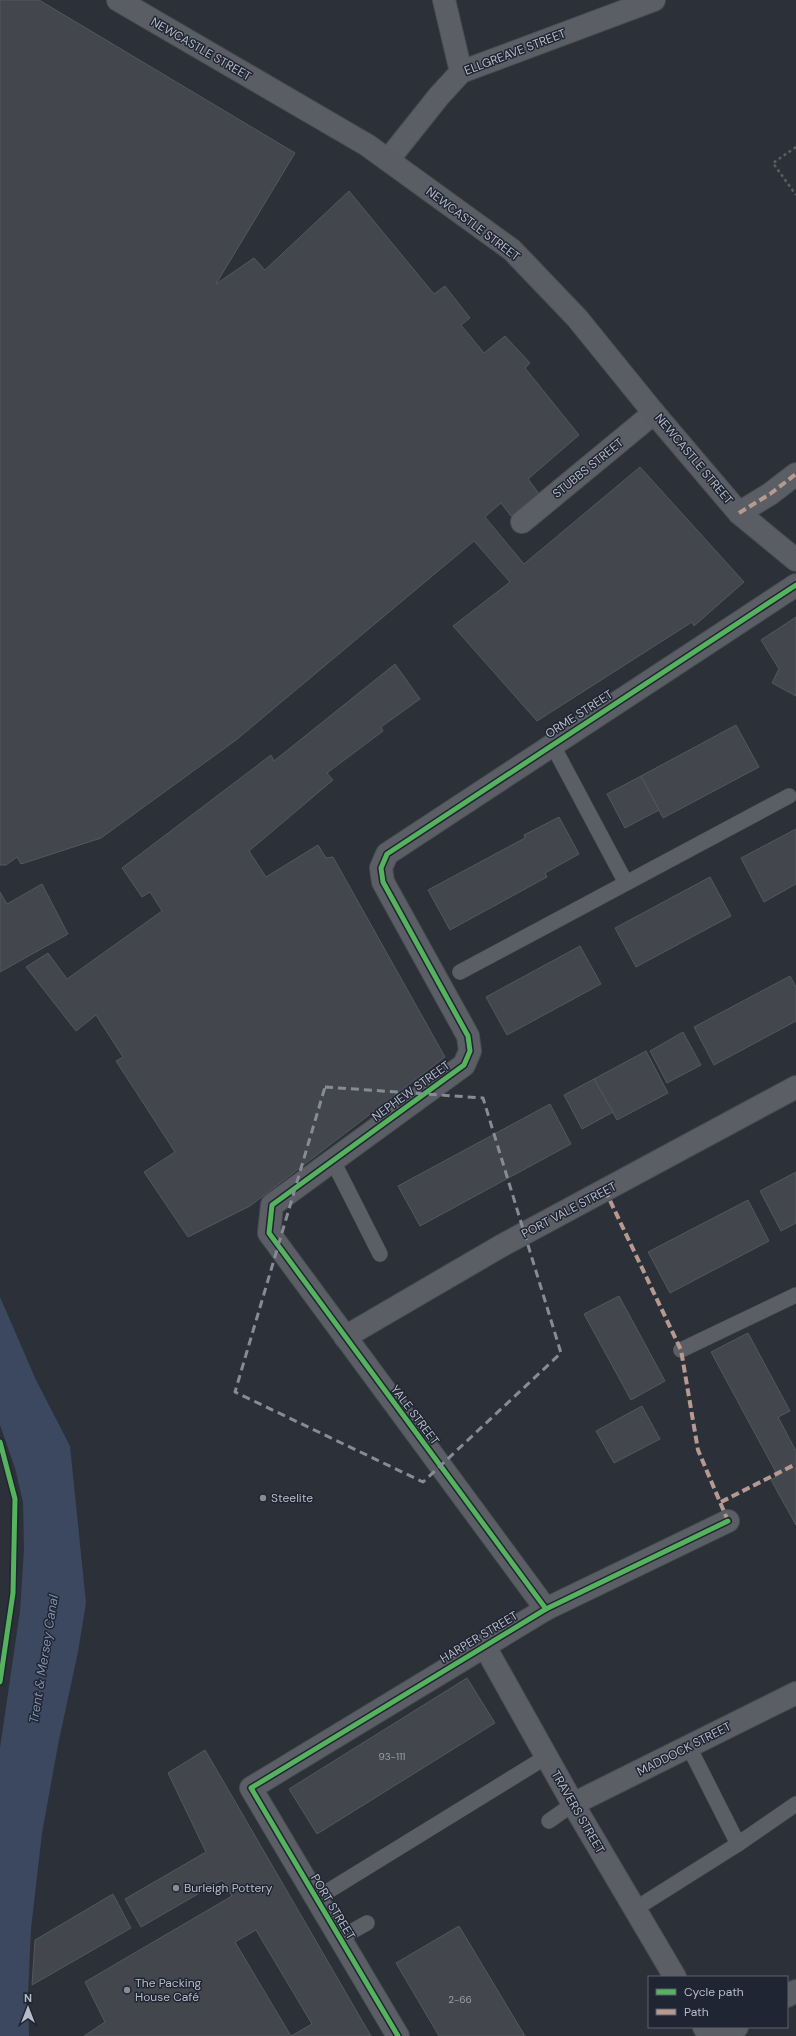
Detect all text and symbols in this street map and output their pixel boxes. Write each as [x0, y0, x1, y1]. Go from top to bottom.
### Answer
street label: NEWCASTLE STREET [148, 14, 254, 84]
street label: ELLGREAVE STREET [462, 25, 568, 79]
street label: NEWCASTLE STREET [423, 183, 523, 265]
street label: NEWCASTLE STREET [651, 410, 737, 508]
street label: STUBBS STREET [549, 434, 627, 502]
street label: ORME STREET [542, 686, 616, 742]
street label: NEPHEW STREET [369, 1057, 453, 1125]
street label: PORT VALE STREET [519, 1178, 619, 1242]
street label: YALE STREET [387, 1382, 443, 1448]
place label: Steelite [271, 1490, 313, 1506]
marker: Steelite [258, 1493, 268, 1503]
water label: Trent & Mersey Canal [25, 1593, 62, 1725]
street label: HARPER STREET [437, 1607, 521, 1667]
street label: MADDOCK STREET [634, 1718, 734, 1780]
house number: 93-111 [379, 1750, 405, 1763]
street label: TRAVERS STREET [548, 1767, 608, 1857]
street label: PORT STREET [307, 1871, 359, 1943]
place label: Burleigh Pottery [184, 1880, 273, 1896]
marker: Burleigh Pottery [171, 1883, 181, 1893]
place label: The Packing House Café [135, 1975, 202, 2005]
legend [648, 1976, 788, 2028]
text: Cycle path [684, 1984, 744, 2000]
marker: The Packing House Café [122, 1985, 132, 1995]
north arrow [8, 1988, 48, 2028]
text: N [24, 1991, 32, 2005]
house number: 2-66 [448, 1993, 472, 2006]
text: Path [684, 2004, 709, 2020]

